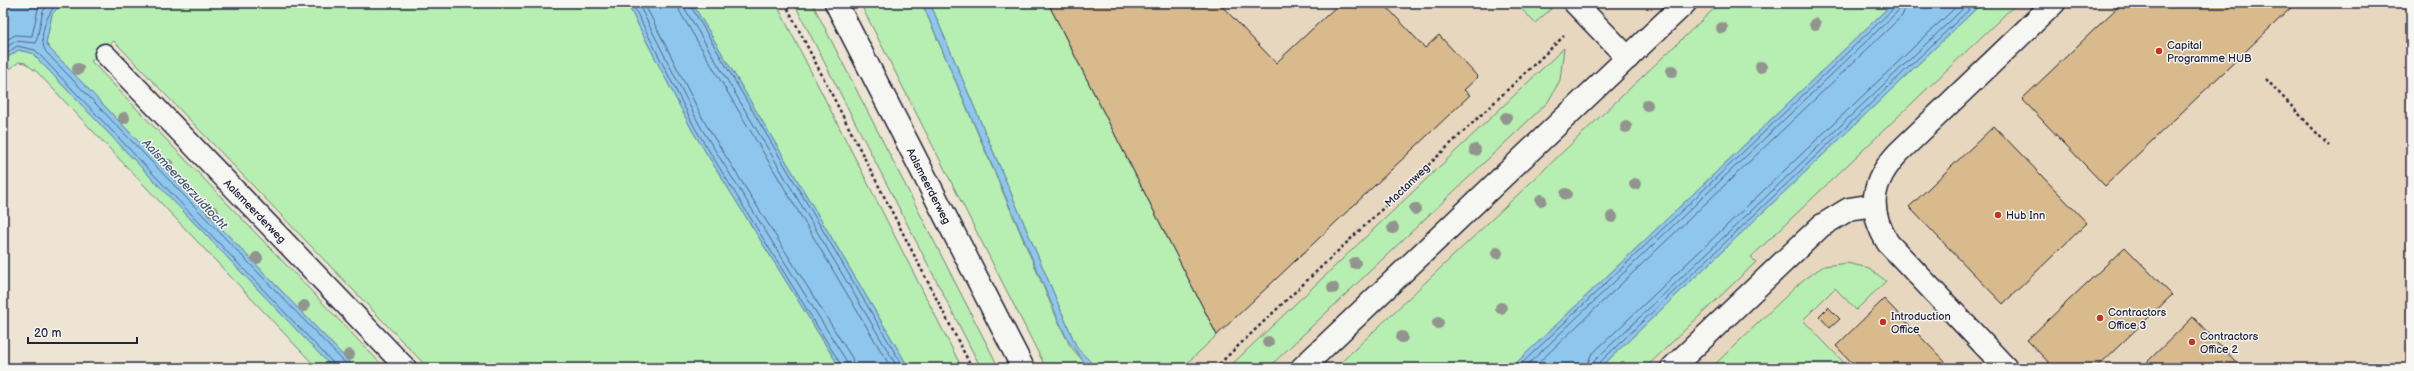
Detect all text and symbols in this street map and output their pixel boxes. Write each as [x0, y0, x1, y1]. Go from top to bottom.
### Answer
place label: Capital Programme HUB [2167, 39, 2252, 65]
marker: Capital Programme HUB [2154, 46, 2164, 56]
water label: Aalsmeerderzuidtocht [138, 135, 231, 233]
street label: Aalsmeerderweg [904, 146, 953, 226]
street label: Mactanweg [1382, 161, 1432, 210]
street label: Aalsmeerderweg [221, 177, 288, 246]
place label: Hub Inn [2006, 209, 2045, 222]
marker: Hub Inn [1993, 210, 2003, 220]
place label: Contractors Office 3 [2108, 306, 2167, 332]
place label: Introduction Office [1891, 310, 1951, 336]
marker: Contractors Office 3 [2095, 313, 2105, 323]
marker: Introduction Office [1878, 317, 1888, 327]
scale bar [28, 319, 137, 345]
text: 20 m [34, 326, 61, 341]
place label: Contractors Office 2 [2200, 330, 2259, 356]
marker: Contractors Office 2 [2187, 337, 2197, 347]

